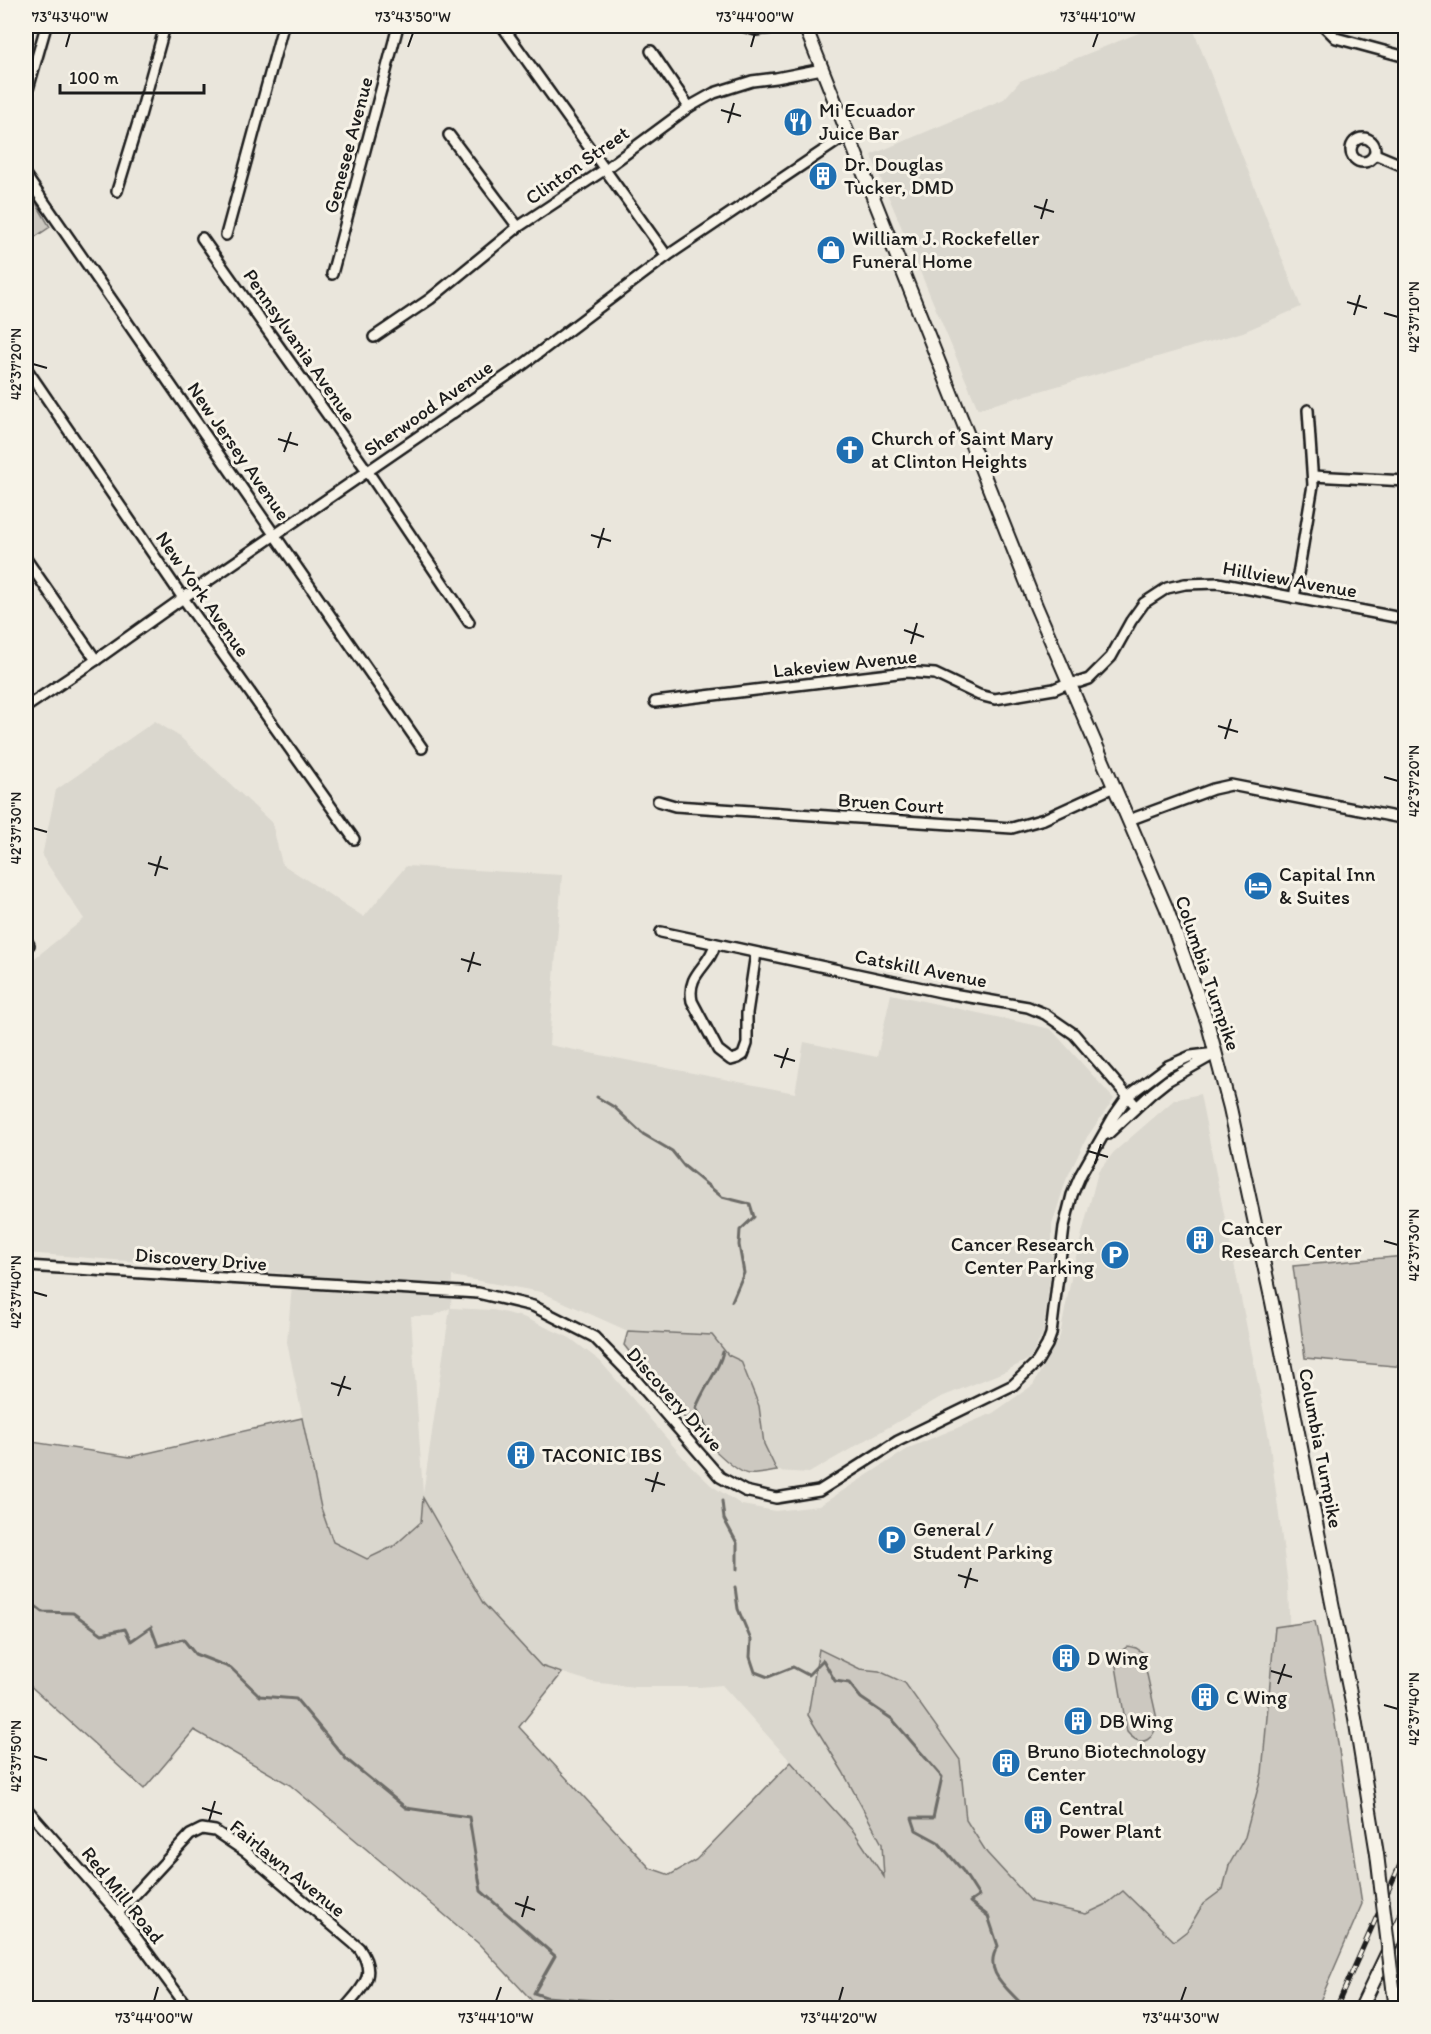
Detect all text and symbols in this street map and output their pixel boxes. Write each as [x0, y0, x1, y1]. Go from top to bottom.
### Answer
text: 73°43'40"W [32, 8, 108, 26]
text: 73°43'50"W [375, 8, 451, 26]
text: 73°44'00"W [716, 8, 794, 26]
text: 73°44'10"W [1060, 8, 1136, 26]
scale bar [60, 57, 204, 95]
text: 100 m [69, 67, 119, 89]
street label: Genesee Avenue [318, 74, 378, 216]
place label: Mi Ecuador Juice Bar [819, 98, 915, 145]
restaurant icon: Mi Ecuador Juice Bar [782, 106, 814, 138]
street label: Clinton Street [521, 120, 633, 210]
place label: Dr. Douglas Tucker, DMD [844, 152, 954, 199]
building icon: Dr. Douglas Tucker, DMD [807, 160, 839, 192]
place label: William J. Rockefeller Funeral Home [852, 226, 1039, 273]
shop icon: William J. Rockefeller Funeral Home [815, 234, 847, 266]
street label: Pennsylvania Avenue [238, 264, 362, 426]
text: 42°37'10"N [1405, 281, 1423, 353]
text: 42°37'20"N [7, 328, 25, 400]
street label: Sherwood Avenue [359, 355, 497, 461]
street label: New Jersey Avenue [182, 377, 296, 525]
place label: Church of Saint Mary at Clinton Heights [871, 426, 1054, 473]
church icon: Church of Saint Mary at Clinton Heights [834, 434, 866, 466]
street label: New York Avenue [151, 527, 255, 661]
street label: Hillview Avenue [1221, 555, 1359, 603]
street label: Lakeview Avenue [772, 643, 918, 683]
text: 42°37'20"N [1405, 745, 1423, 817]
street label: Bruen Court [837, 787, 945, 819]
text: 42°37'30"N [7, 792, 25, 864]
place label: Capital Inn & Suites [1279, 862, 1376, 909]
hotel icon: Capital Inn & Suites [1242, 870, 1274, 902]
street label: Columbia Turnpike [1170, 892, 1246, 1054]
street label: Catskill Avenue [853, 943, 989, 993]
text: 42°37'30"N [1405, 1209, 1423, 1281]
place label: Cancer Research Center [1221, 1216, 1362, 1263]
building icon: Cancer Research Center [1184, 1224, 1216, 1256]
place label: Cancer Research Center Parking [951, 1232, 1095, 1279]
parking icon: Cancer Research Center Parking [1099, 1239, 1131, 1271]
street label: Discovery Drive [134, 1242, 268, 1276]
text: 42°37'40"N [7, 1255, 25, 1329]
street label: Discovery Drive [622, 1342, 728, 1456]
street label: Columbia Turnpike [1294, 1366, 1348, 1530]
building icon: TACONIC IBS [505, 1439, 537, 1471]
place label: TACONIC IBS [542, 1443, 662, 1467]
place label: General / Student Parking [913, 1517, 1053, 1564]
parking icon: General / Student Parking [876, 1524, 908, 1556]
building icon: D Wing [1050, 1642, 1082, 1674]
place label: D Wing [1087, 1646, 1149, 1670]
text: 42°37'40"N [1405, 1672, 1423, 1746]
building icon: C Wing [1189, 1681, 1221, 1713]
place label: C Wing [1226, 1685, 1288, 1709]
building icon: DB Wing [1062, 1705, 1094, 1737]
place label: DB Wing [1099, 1709, 1174, 1733]
text: 42°37'50"N [7, 1720, 25, 1792]
place label: Bruno Biotechnology Center [1027, 1739, 1206, 1786]
building icon: Bruno Biotechnology Center [990, 1747, 1022, 1779]
place label: Central Power Plant [1059, 1796, 1162, 1843]
building icon: Central Power Plant [1022, 1804, 1054, 1836]
street label: Fairlawn Avenue [225, 1814, 351, 1922]
street label: Red Mill Road [77, 1842, 169, 1948]
text: 73°44'00"W [115, 2009, 193, 2027]
text: 73°44'10"W [458, 2009, 534, 2027]
text: 73°44'20"W [801, 2009, 877, 2027]
text: 73°44'30"W [1143, 2009, 1219, 2027]

